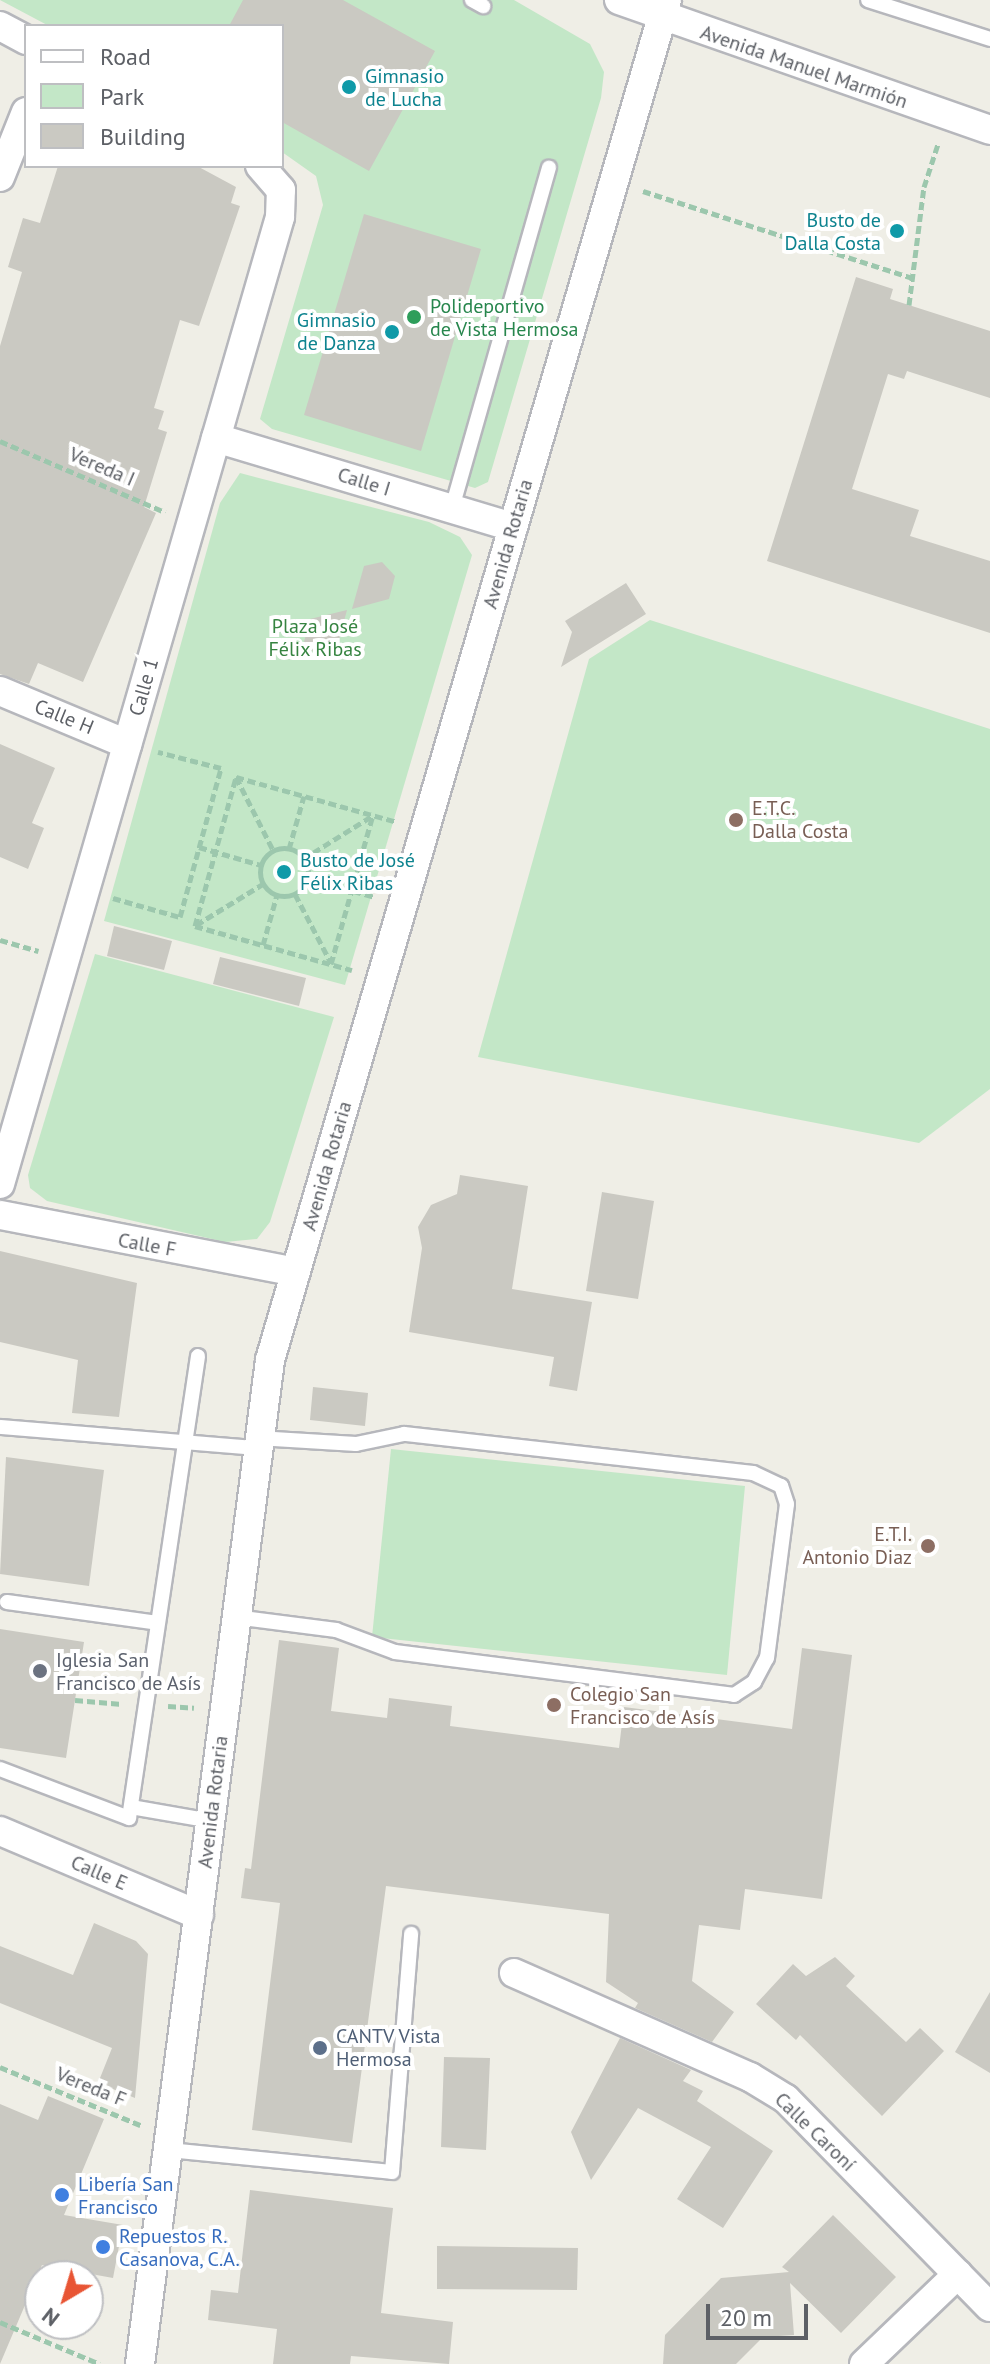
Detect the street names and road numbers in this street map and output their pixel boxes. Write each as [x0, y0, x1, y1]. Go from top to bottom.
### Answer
street label: Avenida Manuel Marmión [697, 20, 911, 114]
street label: Vereda I [65, 442, 139, 492]
street label: Calle I [335, 463, 393, 501]
street label: Avenida Rotaria [478, 477, 538, 611]
street label: Calle 1 [124, 655, 164, 719]
street label: Calle H [31, 694, 97, 740]
street label: Avenida Rotaria [297, 1099, 357, 1233]
street label: Calle F [116, 1228, 178, 1262]
street label: Avenida Rotaria [193, 1734, 233, 1870]
street label: Calle E [67, 1850, 131, 1896]
street label: Vereda F [52, 2062, 130, 2112]
street label: Calle Caroní [770, 2088, 860, 2176]

